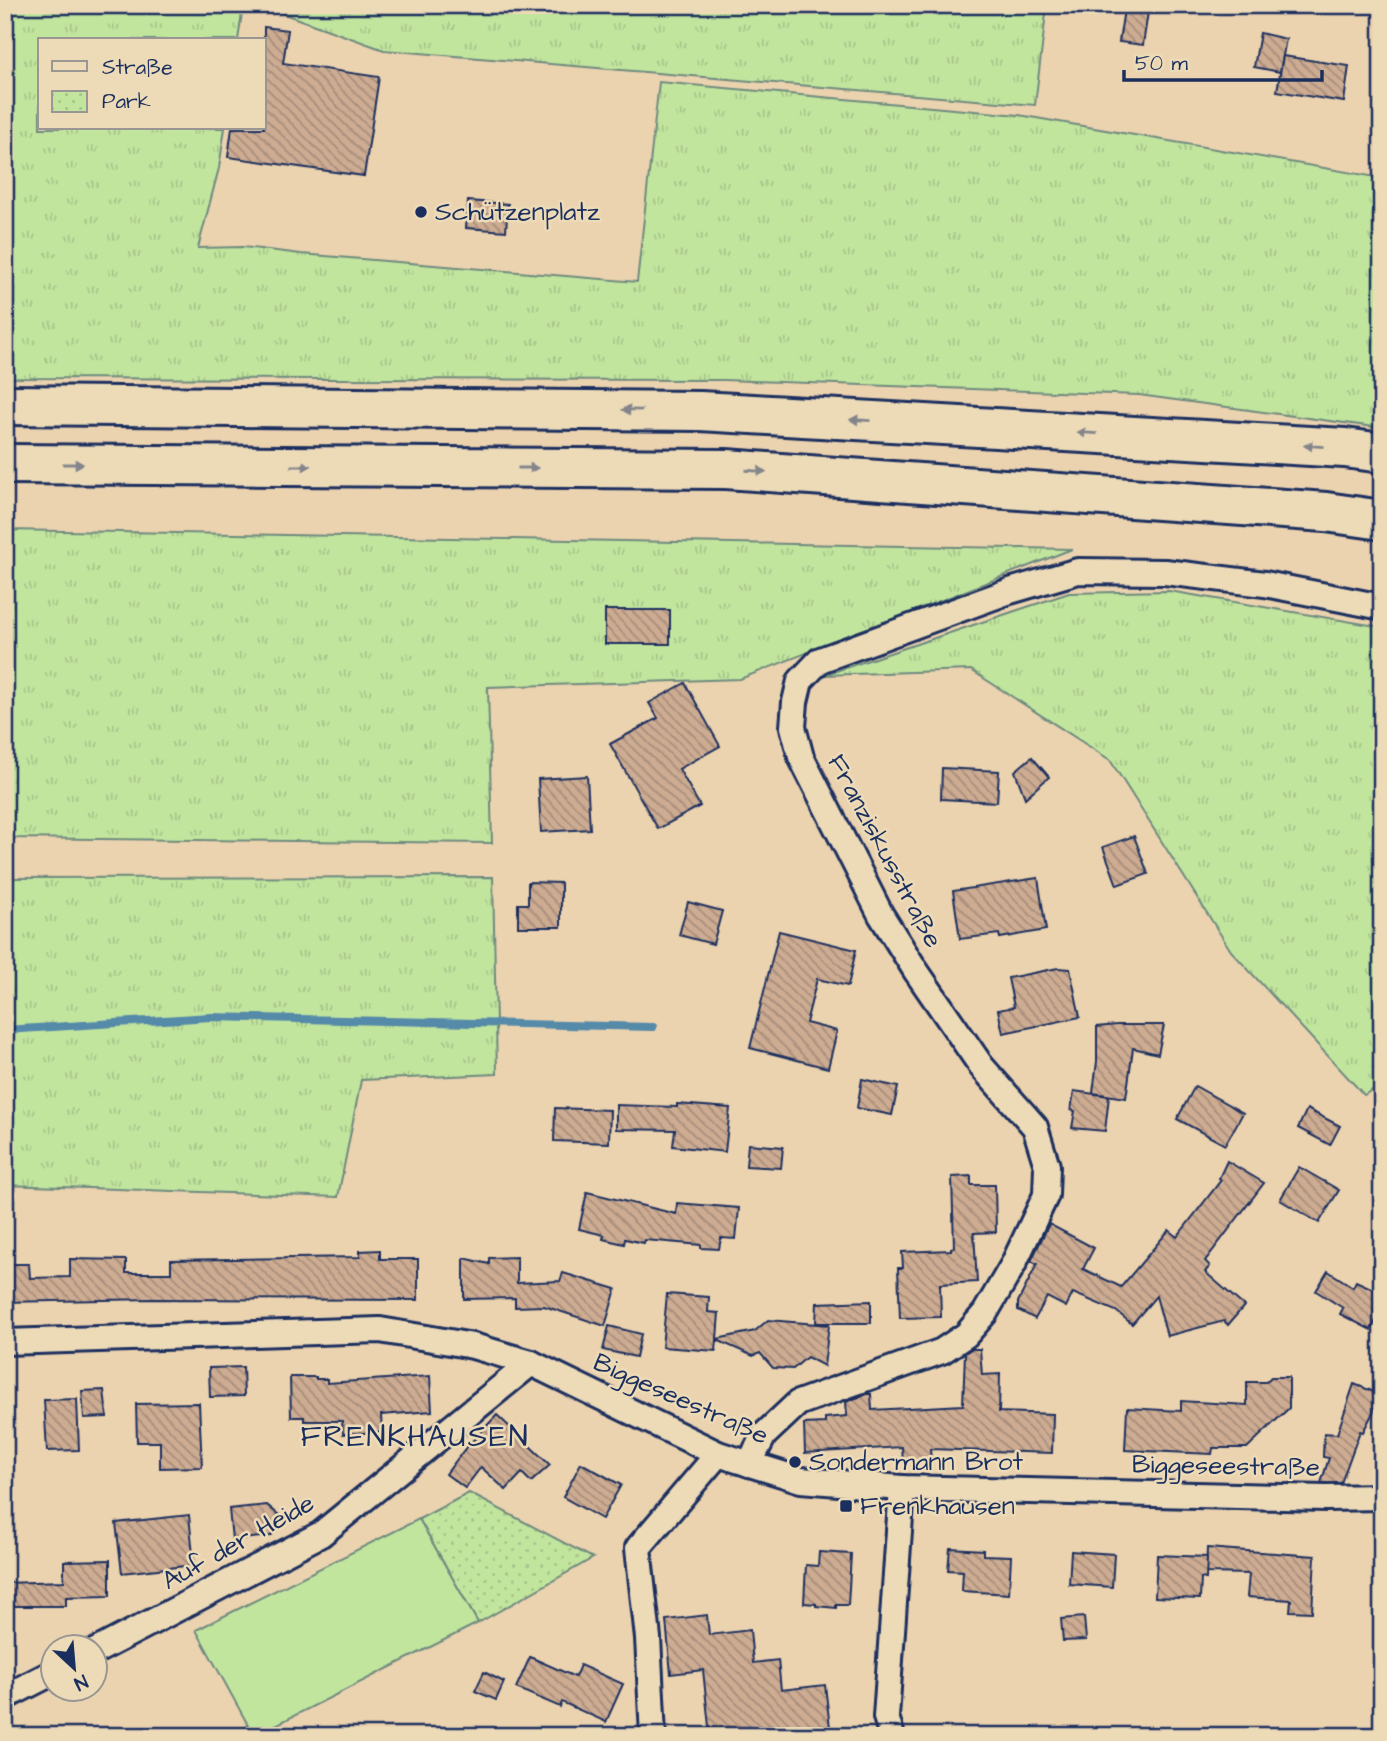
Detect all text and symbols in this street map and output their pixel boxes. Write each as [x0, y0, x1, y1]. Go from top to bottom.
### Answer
legend [38, 38, 266, 130]
scale bar [1124, 38, 1322, 82]
text: 50 m [1135, 49, 1189, 78]
text: Straße [102, 53, 173, 82]
text: Park [102, 87, 151, 116]
place label: Schützenplatz [435, 194, 600, 230]
marker: Schützenplatz [413, 204, 429, 220]
one-way arrow [621, 405, 643, 416]
one-way arrow [848, 414, 870, 425]
one-way arrow [1076, 427, 1098, 438]
one-way arrow [1303, 440, 1325, 451]
one-way arrow [63, 458, 85, 470]
one-way arrow [290, 460, 312, 472]
one-way arrow [518, 462, 540, 474]
one-way arrow [745, 466, 767, 477]
street label: Franziskusstraße [819, 748, 951, 954]
street label: Biggeseestraße [587, 1344, 774, 1456]
district label: FRENKHAUSEN [301, 1416, 529, 1458]
place label: Sondermann Brot [809, 1444, 1023, 1480]
street label: Biggeseestraße [1132, 1446, 1320, 1488]
marker: Sondermann Brot [787, 1454, 803, 1470]
street label: Auf der Heide [155, 1485, 321, 1599]
place label: Frenkhausen [860, 1488, 1015, 1524]
marker: Frenkhausen [838, 1498, 854, 1514]
north arrow [38, 1632, 108, 1702]
text: N [69, 1667, 92, 1697]

